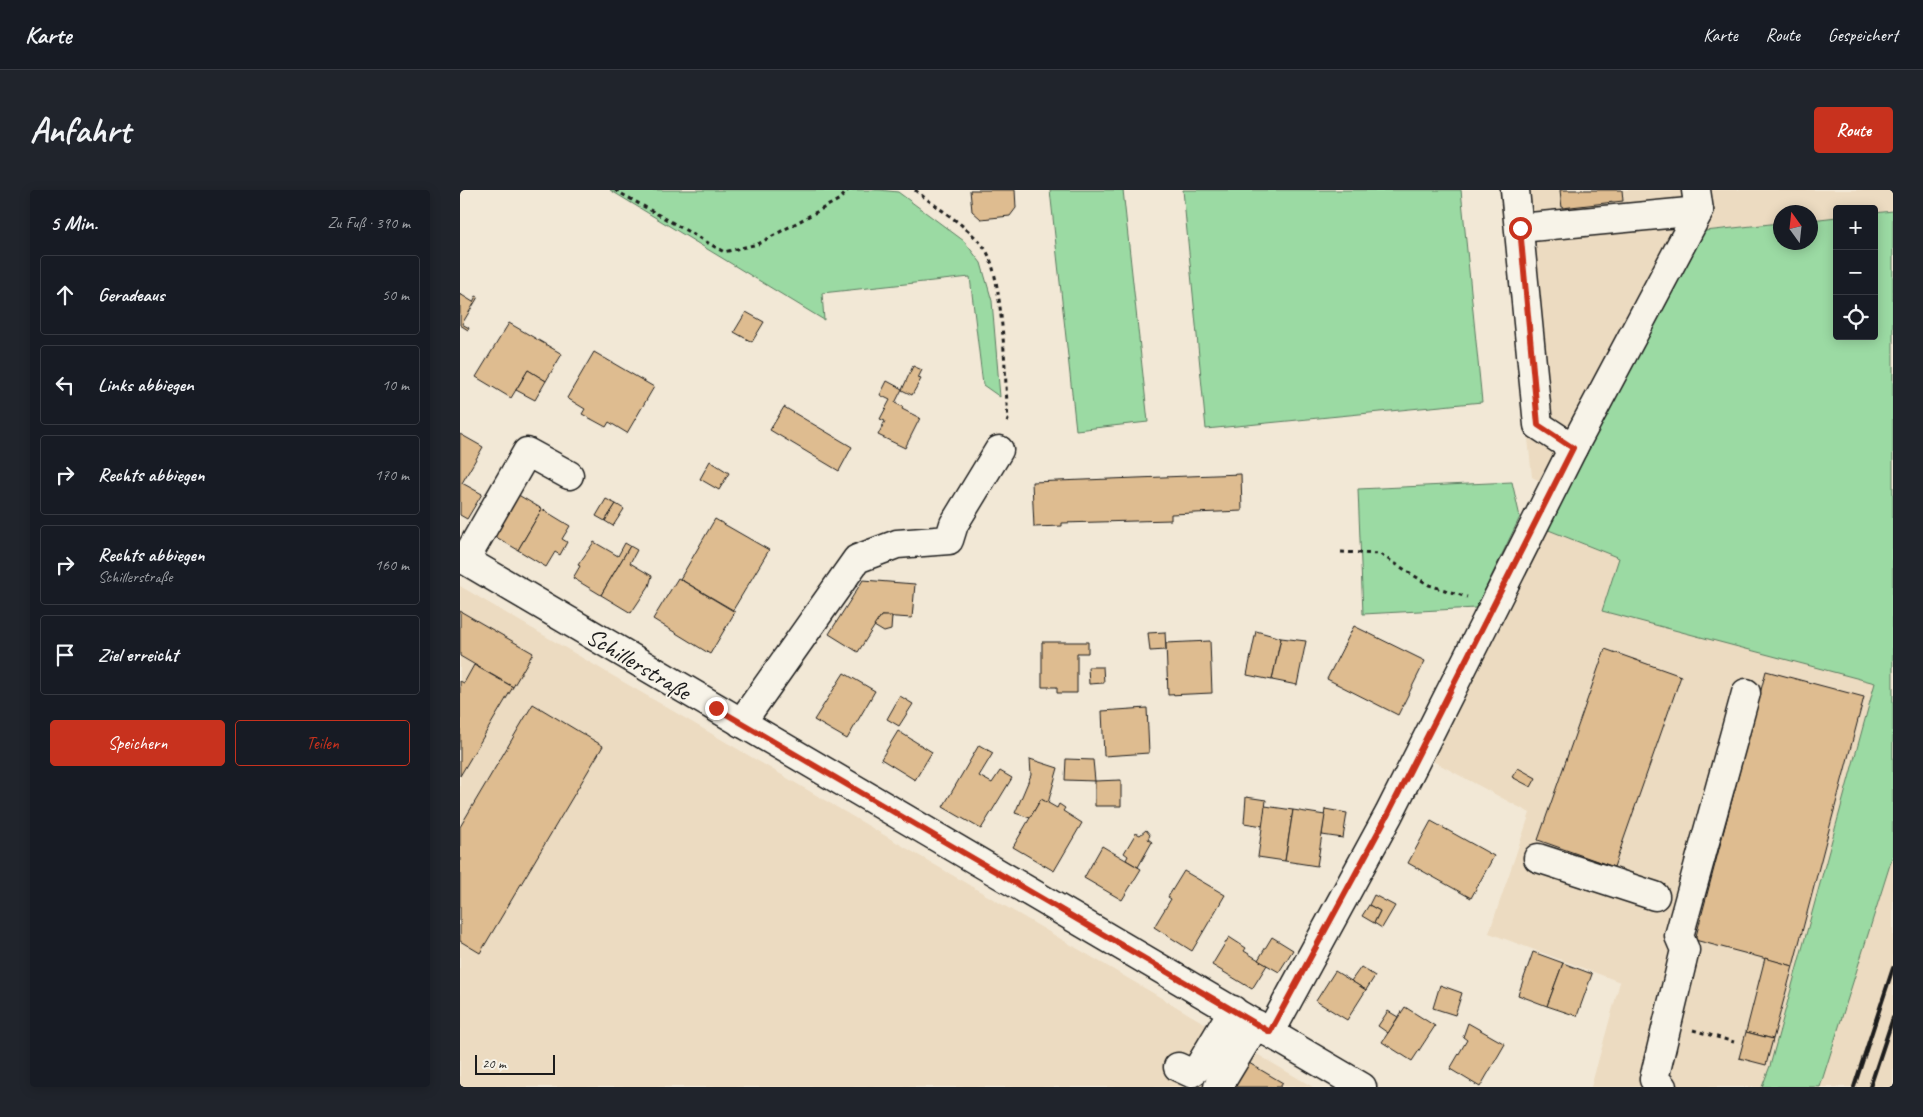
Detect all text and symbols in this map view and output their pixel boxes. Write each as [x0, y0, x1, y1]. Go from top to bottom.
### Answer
text: Karte [25, 20, 72, 50]
text: Karte [1703, 24, 1738, 46]
text: Route [1766, 24, 1800, 46]
text: Gespeichert [1828, 24, 1898, 46]
button: Route [1814, 107, 1893, 153]
text: Anfahrt [30, 108, 130, 153]
north arrow [1773, 205, 1818, 250]
map controls [1833, 205, 1878, 340]
button: + [1833, 205, 1878, 250]
text: 5 Min. [50, 210, 98, 236]
text: Zu Fuß · 390 m [327, 213, 410, 233]
route start [1509, 217, 1532, 240]
button: − [1833, 250, 1878, 295]
icon: ahead [51, 281, 79, 309]
text: Geradeaus [98, 283, 165, 307]
text: 50 m [382, 285, 409, 305]
button: locate [1833, 295, 1878, 340]
icon: left [51, 371, 79, 399]
text: Links abbiegen [98, 373, 194, 397]
text: 10 m [382, 375, 409, 395]
icon: right [51, 461, 79, 489]
text: Rechts abbiegen [98, 463, 204, 487]
text: 170 m [375, 465, 409, 485]
text: Rechts abbiegen [98, 543, 204, 567]
icon: right [51, 551, 79, 579]
text: 160 m [375, 555, 409, 575]
text: Schillerstraße [98, 567, 172, 587]
street label: Schillerstraße [580, 620, 698, 708]
icon: arrive [51, 641, 79, 669]
text: Ziel erreicht [98, 643, 178, 667]
route end [705, 697, 728, 720]
button: Speichern [50, 720, 225, 766]
button: Teilen [235, 720, 410, 766]
scale bar [475, 1052, 555, 1075]
text: 20 m [482, 1055, 506, 1072]

